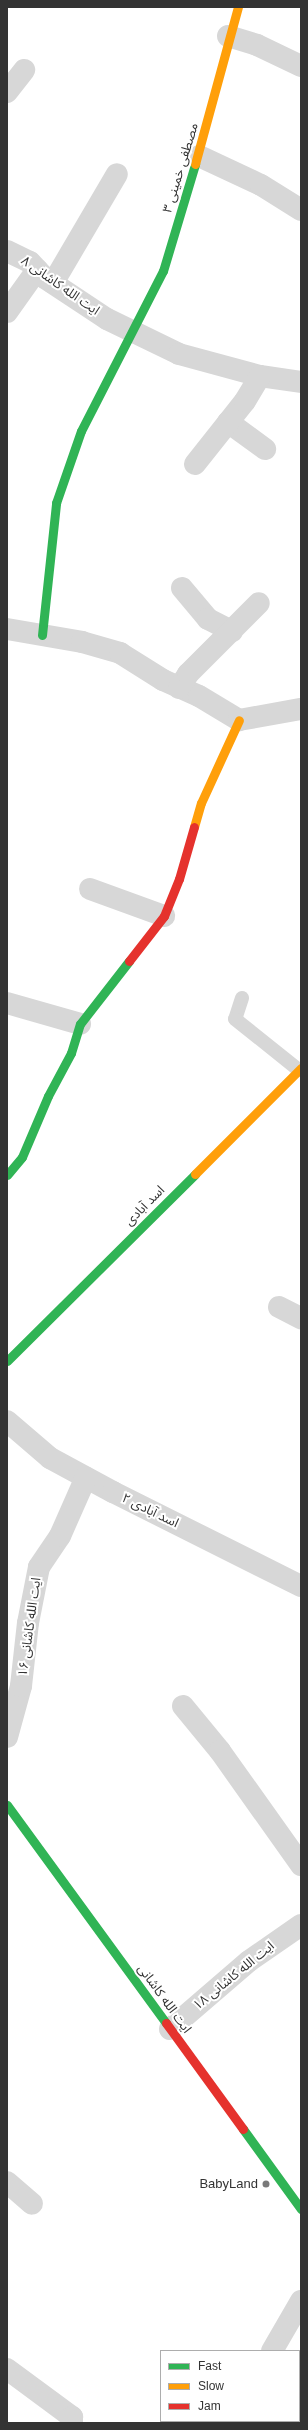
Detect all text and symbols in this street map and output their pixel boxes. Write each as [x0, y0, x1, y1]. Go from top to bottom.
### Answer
street label: مصطفی خمینی ۳ [160, 121, 202, 215]
street label: ایت الله کاشانی ۸ [18, 253, 102, 319]
street label: اسد آبادی [122, 1183, 168, 1229]
street label: اسد آبادی ۲ [119, 1491, 181, 1531]
street label: ایت الله کاشانی ۱۶ [15, 1577, 45, 1677]
street label: ایت الله کاشانی ۱۸ [190, 1939, 278, 2013]
street label: ایت الله کاشانی [134, 1962, 194, 2036]
place label: BabyLand [199, 2176, 258, 2192]
marker: BabyLand [261, 2179, 271, 2189]
legend [160, 2350, 300, 2422]
text: Fast [198, 2359, 221, 2373]
text: Slow [198, 2379, 224, 2393]
text: Jam [198, 2399, 221, 2413]

